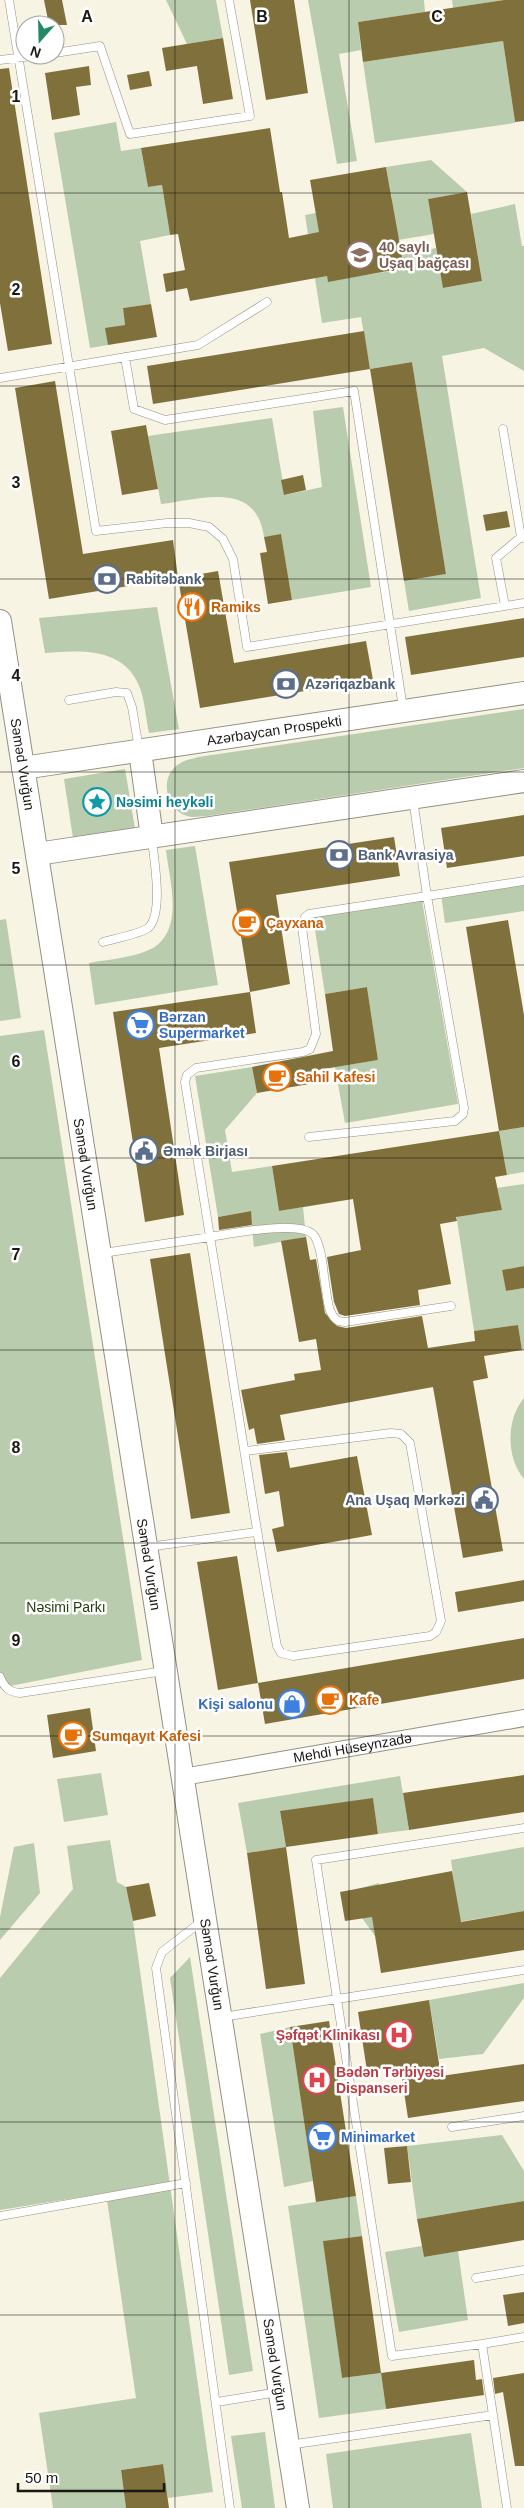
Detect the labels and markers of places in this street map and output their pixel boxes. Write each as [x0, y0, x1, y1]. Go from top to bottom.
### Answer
place label: 40 saylı Uşaq bağçası [379, 239, 469, 271]
school or university icon: 40 saylı Uşaq bağçası [345, 240, 375, 270]
bank icon: Rabitəbank [92, 564, 122, 594]
place label: Rabitəbank [126, 571, 202, 587]
restaurant icon: Ramiks [177, 592, 207, 622]
place label: Ramiks [211, 599, 261, 615]
bank icon: Azəriqazbank [271, 669, 301, 699]
place label: Azəriqazbank [305, 676, 395, 692]
place icon: Nəsimi heykəli [82, 787, 112, 817]
place label: Nəsimi heykəli [116, 794, 213, 810]
bank icon: Bank Avrasiya [324, 840, 354, 870]
place label: Bank Avrasiya [358, 847, 454, 863]
cafe icon: Çayxana [232, 908, 262, 938]
place label: Çayxana [266, 915, 324, 931]
place label: Bərzan Supermarket [159, 1009, 245, 1041]
supermarket icon: Bərzan Supermarket [125, 1010, 155, 1040]
cafe icon: Sahil Kafesi [262, 1062, 292, 1092]
place label: Sahil Kafesi [296, 1069, 375, 1085]
public building icon: Əmək Birjası [129, 1136, 159, 1166]
place label: Əmək Birjası [163, 1143, 248, 1159]
public building icon: Ana Uşaq Mərkəzi [469, 1485, 499, 1515]
place label: Ana Uşaq Mərkəzi [345, 1492, 465, 1508]
cafe icon: Kafe [315, 1685, 345, 1715]
shop icon: Kişi salonu [277, 1689, 307, 1719]
place label: Kafe [349, 1692, 380, 1708]
place label: Kişi salonu [198, 1696, 273, 1712]
cafe icon: Sumqayıt Kafesi [58, 1721, 88, 1751]
place label: Sumqayıt Kafesi [92, 1728, 201, 1744]
hospital icon: Şəfqət Klinikası [384, 2020, 414, 2050]
place label: Şəfqət Klinikası [276, 2027, 380, 2043]
place label: Bədən Tərbiyəsi Dispanseri [336, 2064, 444, 2096]
hospital icon: Bədən Tərbiyəsi Dispanseri [302, 2065, 332, 2095]
supermarket icon: Minimarket [307, 2122, 337, 2152]
place label: Minimarket [341, 2129, 415, 2145]

